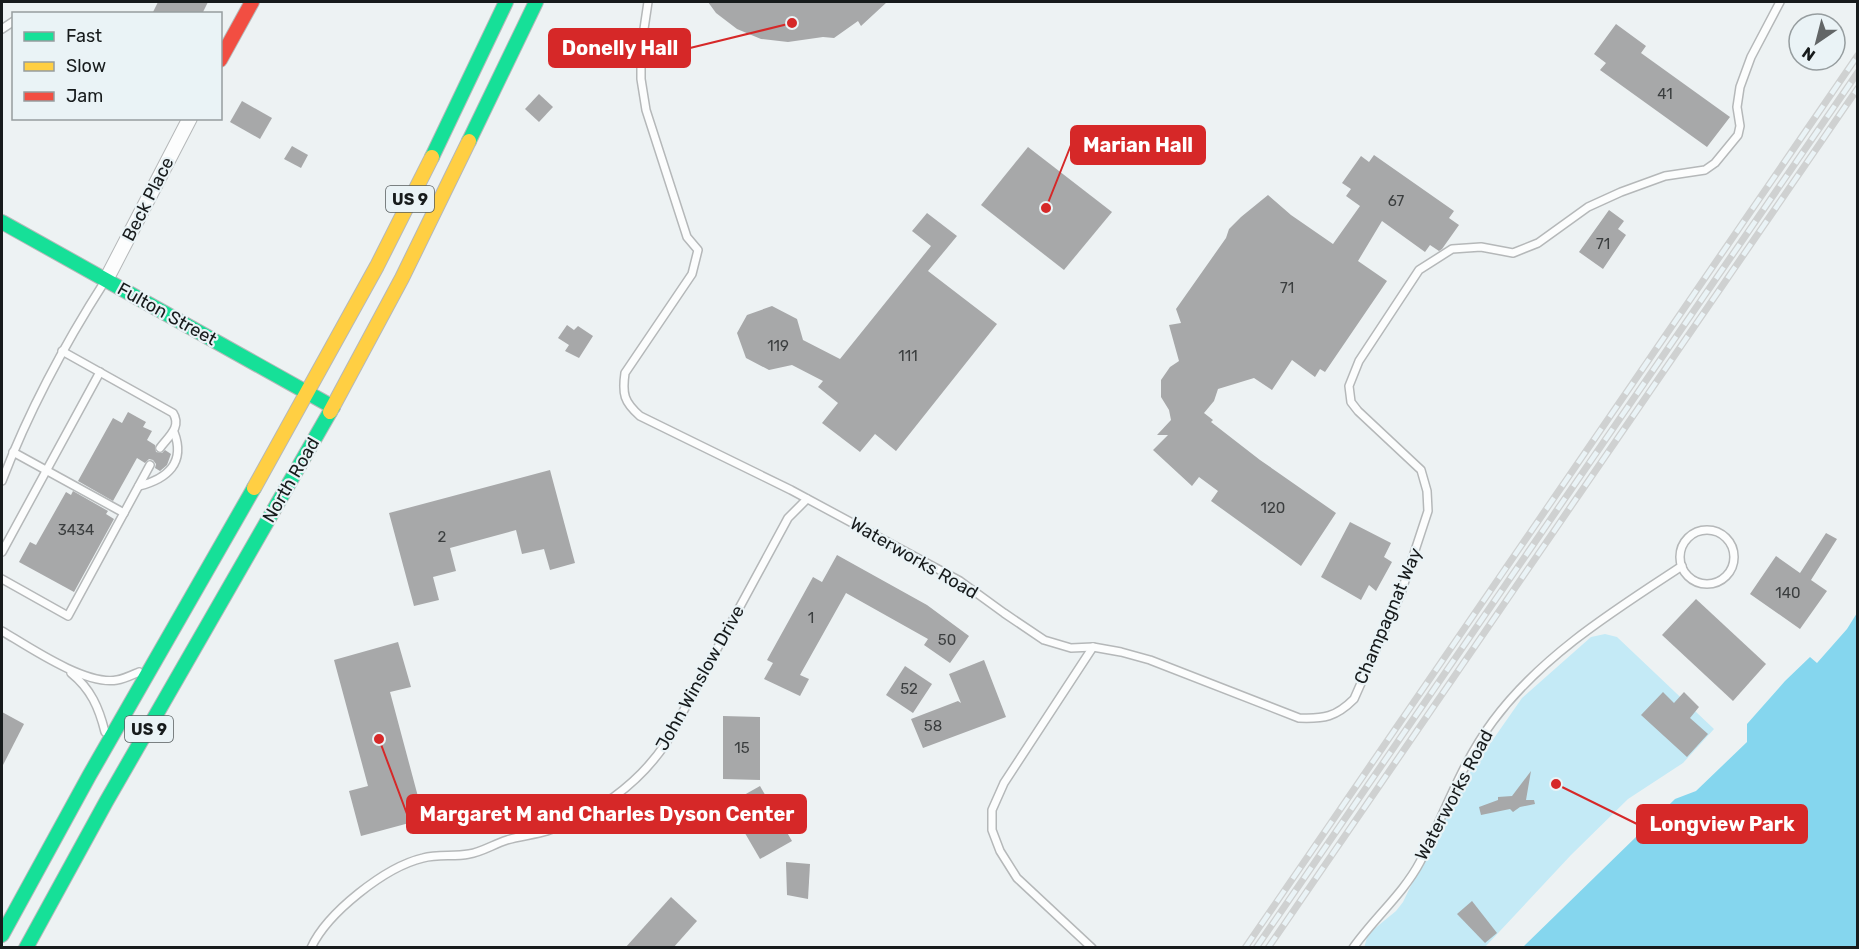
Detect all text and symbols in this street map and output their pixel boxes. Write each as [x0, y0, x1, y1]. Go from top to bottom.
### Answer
legend [12, 12, 222, 120]
north arrow [1787, 12, 1847, 72]
text: Fast [66, 25, 102, 47]
callout: Donelly Hall [549, 29, 690, 67]
text: Donelly Hall [562, 36, 678, 60]
text: N [1799, 43, 1819, 65]
text: Slow [66, 55, 106, 77]
text: Jam [66, 85, 103, 107]
house number: 41 [1657, 85, 1673, 103]
callout: Marian Hall [1071, 126, 1205, 164]
text: Marian Hall [1083, 133, 1193, 157]
street label: Beck Place [117, 153, 179, 245]
road number: US 9 [386, 186, 434, 212]
house number: 67 [1388, 192, 1404, 210]
house number: 71 [1596, 235, 1610, 253]
street label: Fulton Street [113, 278, 221, 350]
house number: 71 [1280, 279, 1294, 297]
house number: 119 [767, 337, 789, 355]
house number: 111 [898, 347, 918, 365]
street label: North Road [258, 433, 324, 527]
house number: 120 [1261, 499, 1285, 517]
street label: Waterworks Road [846, 512, 982, 604]
house number: 3434 [58, 521, 94, 539]
house number: 2 [438, 528, 447, 546]
street label: Champagnat Way [1349, 544, 1427, 687]
house number: 140 [1775, 584, 1801, 602]
street label: John Winslow Drive [651, 601, 749, 755]
house number: 1 [808, 609, 814, 627]
house number: 50 [938, 631, 956, 649]
house number: 52 [900, 680, 918, 698]
road number: US 9 [125, 716, 173, 742]
house number: 58 [924, 717, 942, 735]
street label: Waterworks Road [1410, 726, 1498, 864]
house number: 15 [734, 739, 750, 757]
callout: Margaret M and Charles Dyson Center [407, 795, 806, 833]
text: Margaret M and Charles Dyson Center [420, 802, 794, 826]
callout: Longview Park [1637, 805, 1807, 843]
text: Longview Park [1649, 812, 1795, 836]

